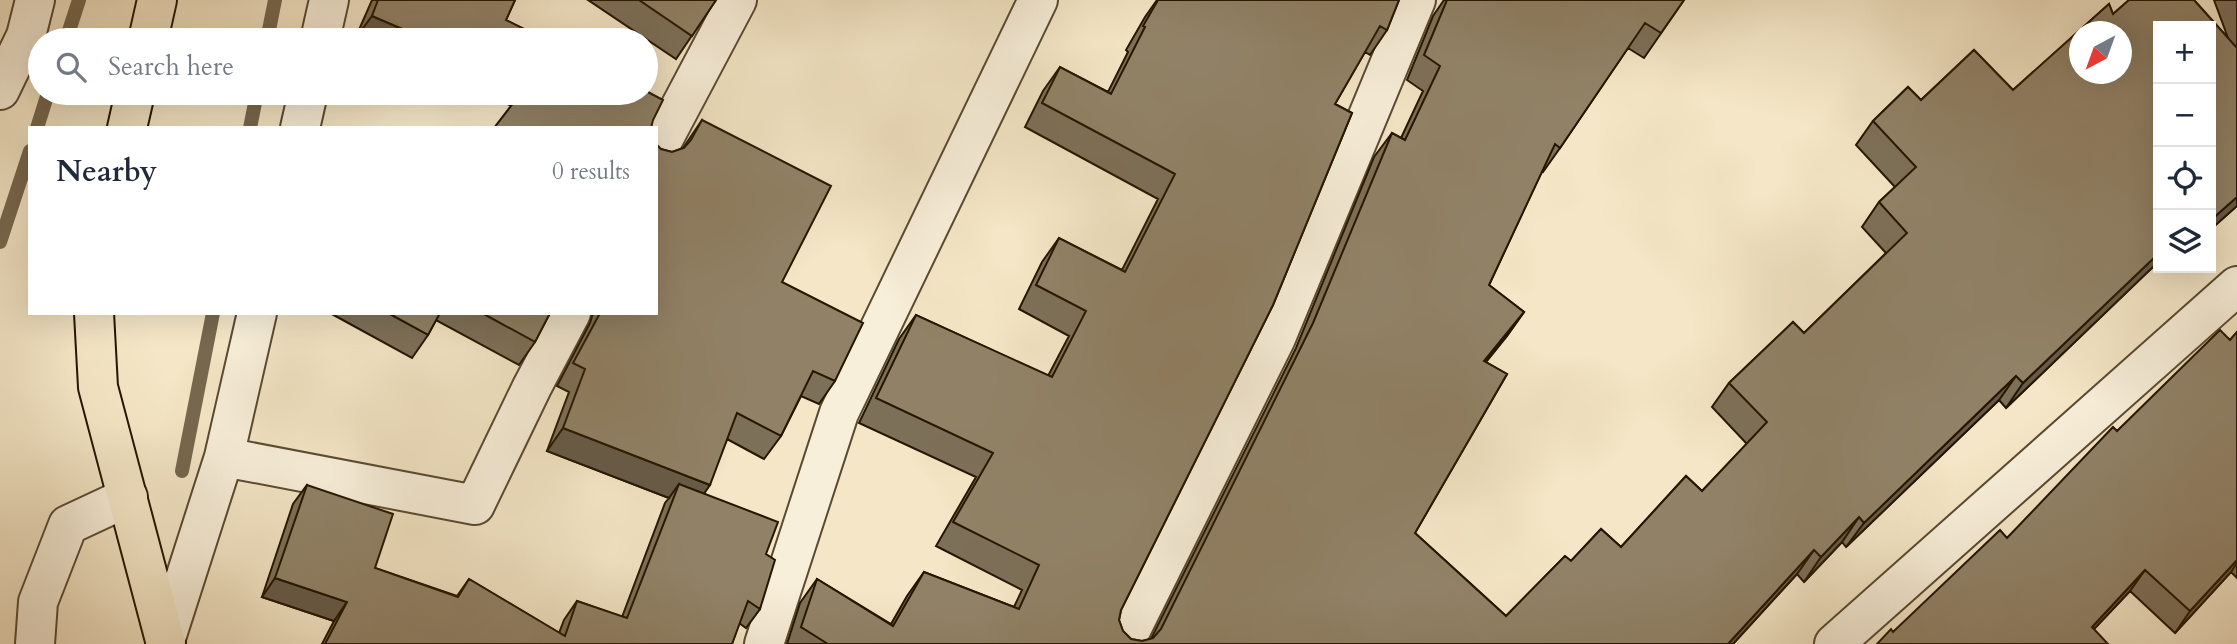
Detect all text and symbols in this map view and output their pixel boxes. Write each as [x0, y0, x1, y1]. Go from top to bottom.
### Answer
north arrow [2069, 21, 2132, 84]
map controls [2153, 21, 2216, 273]
button: + [2153, 21, 2216, 84]
search box [28, 28, 658, 105]
icon: search [52, 48, 90, 86]
text: Search here [108, 49, 234, 84]
button: − [2153, 84, 2216, 147]
button: locate [2153, 147, 2216, 210]
text: Nearby [56, 151, 157, 192]
text: 0 results [552, 156, 630, 187]
button: layers [2153, 210, 2216, 273]

